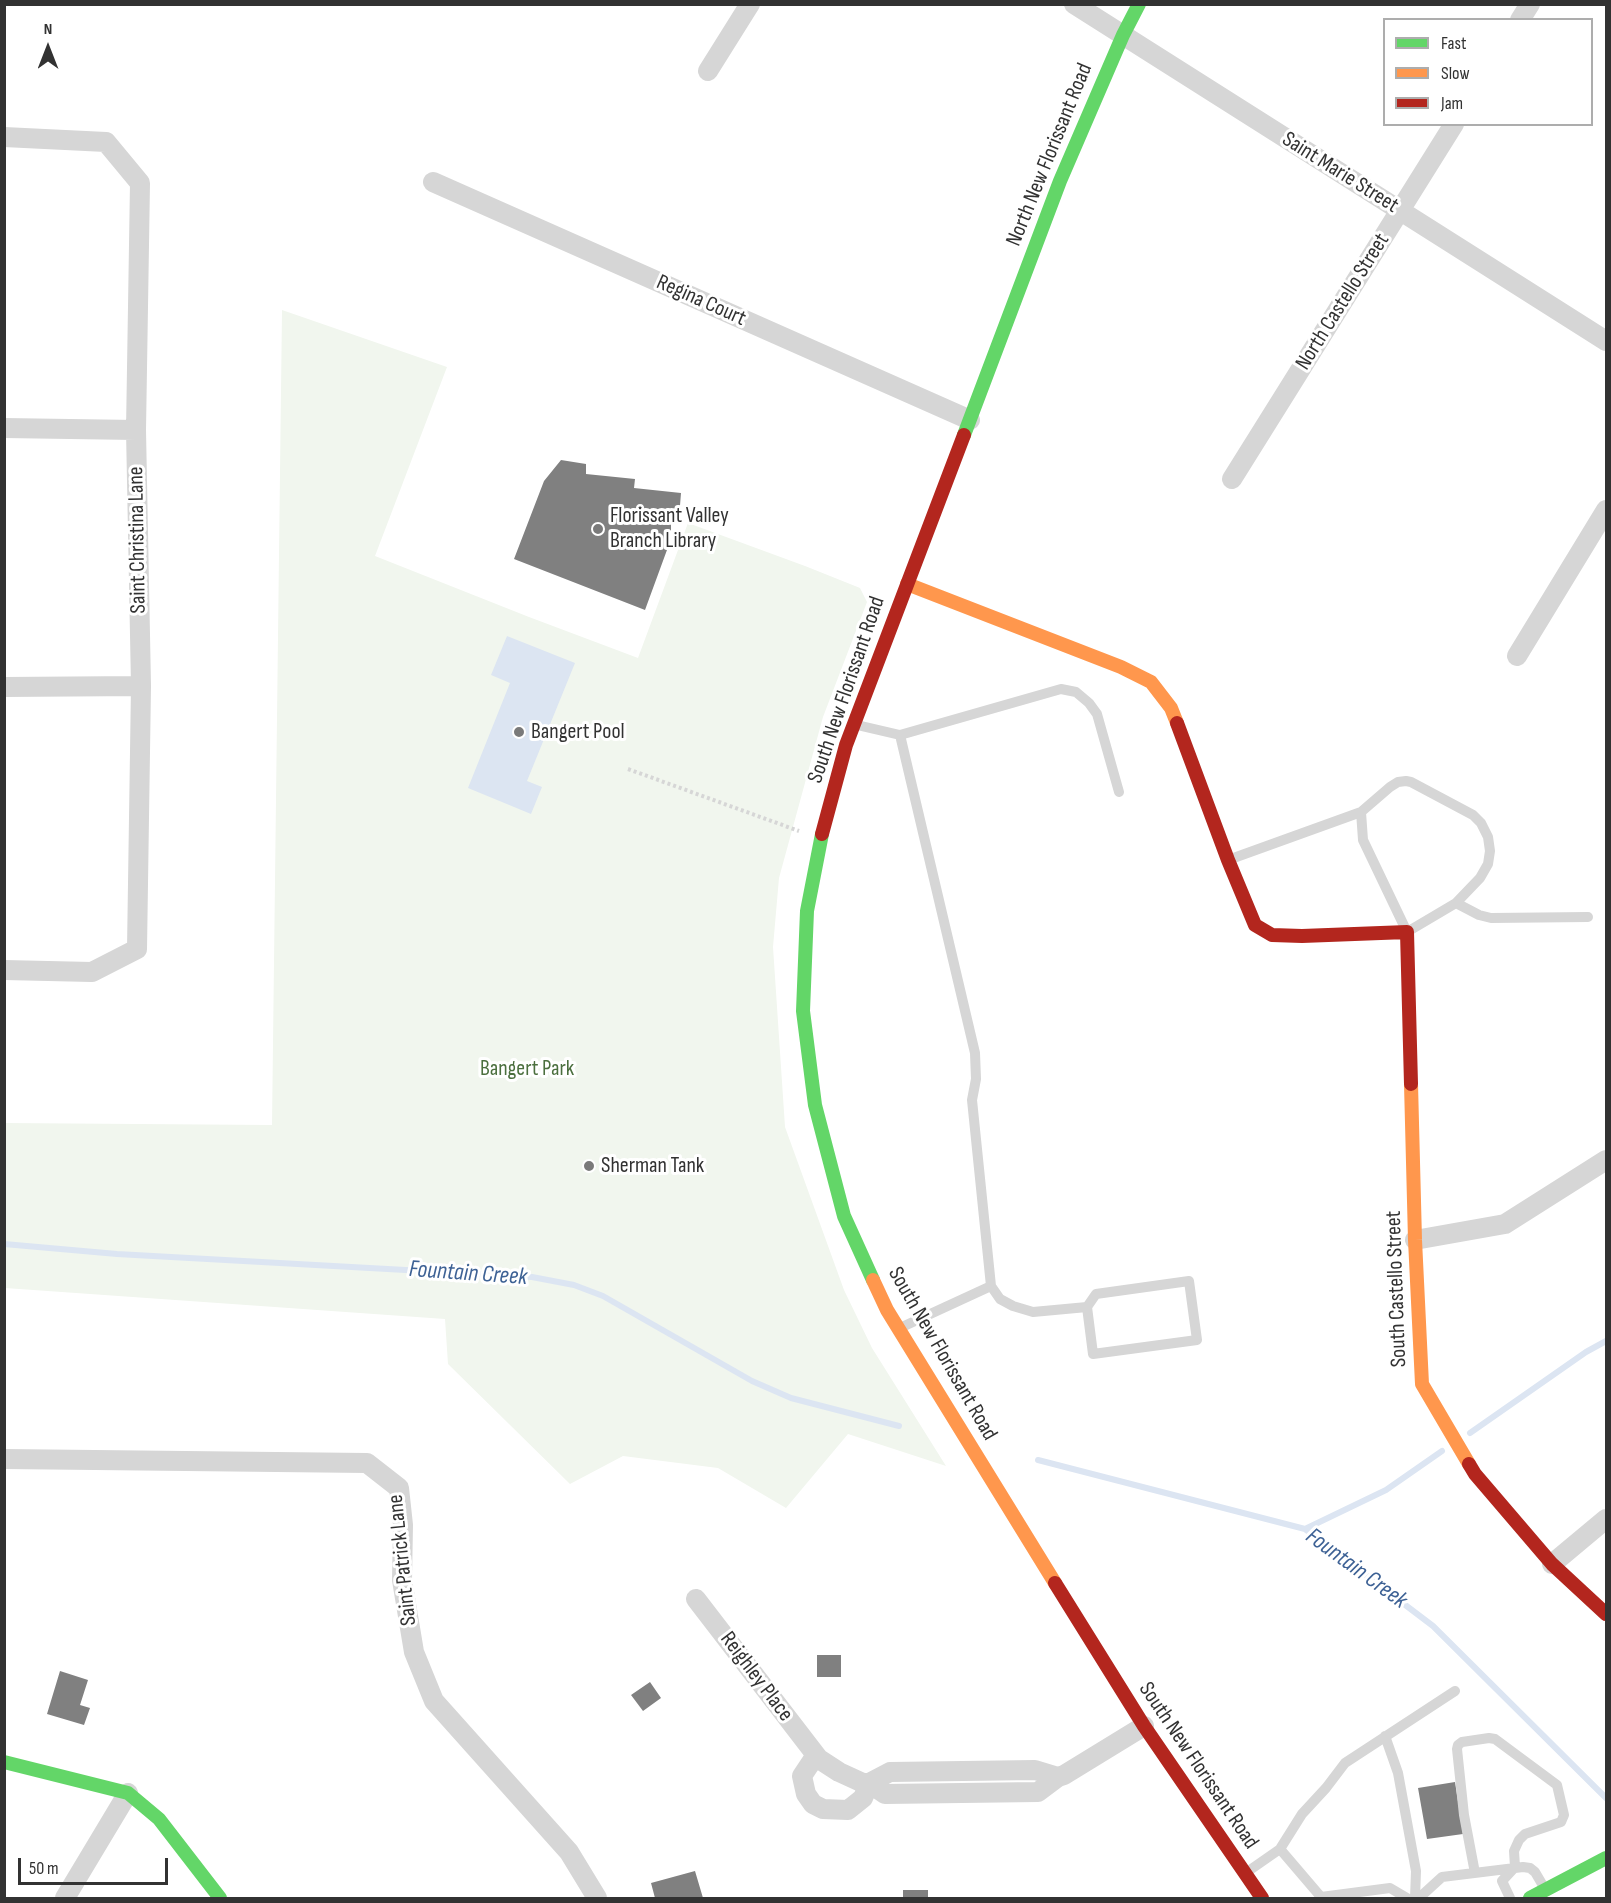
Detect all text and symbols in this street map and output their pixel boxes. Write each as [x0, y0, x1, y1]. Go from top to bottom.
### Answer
north arrow [18, 18, 78, 78]
legend [1383, 18, 1593, 126]
text: N [44, 20, 52, 39]
text: Fast [1441, 33, 1466, 54]
street label: North New Florissant Road [1001, 60, 1099, 250]
text: Slow [1441, 63, 1470, 84]
text: Jam [1441, 93, 1463, 114]
street label: Saint Marie Street [1277, 127, 1403, 219]
street label: North Castello Street [1291, 229, 1395, 375]
street label: Regina Court [652, 270, 750, 332]
street label: Saint Christina Lane [124, 466, 152, 614]
place label: Florissant Valley Branch Library [610, 503, 729, 554]
marker: Florissant Valley Branch Library [591, 522, 605, 536]
street label: South New Florissant Road [803, 593, 891, 787]
place label: Bangert Pool [531, 719, 625, 745]
marker: Bangert Pool [512, 725, 526, 739]
park label: Bangert Park [480, 1056, 574, 1082]
place label: Sherman Tank [601, 1153, 704, 1179]
marker: Sherman Tank [582, 1159, 596, 1173]
street label: South Castello Street [1381, 1210, 1413, 1368]
water label: Fountain Creek [408, 1255, 528, 1293]
street label: South New Florissant Road [882, 1263, 1002, 1445]
street label: Saint Patrick Lane [383, 1493, 423, 1627]
water label: Fountain Creek [1300, 1522, 1412, 1616]
street label: Reighley Place [714, 1627, 798, 1727]
street label: South New Florissant Road [1132, 1678, 1264, 1854]
scale bar [21, 1846, 171, 1884]
text: 50 m [29, 1858, 59, 1879]

